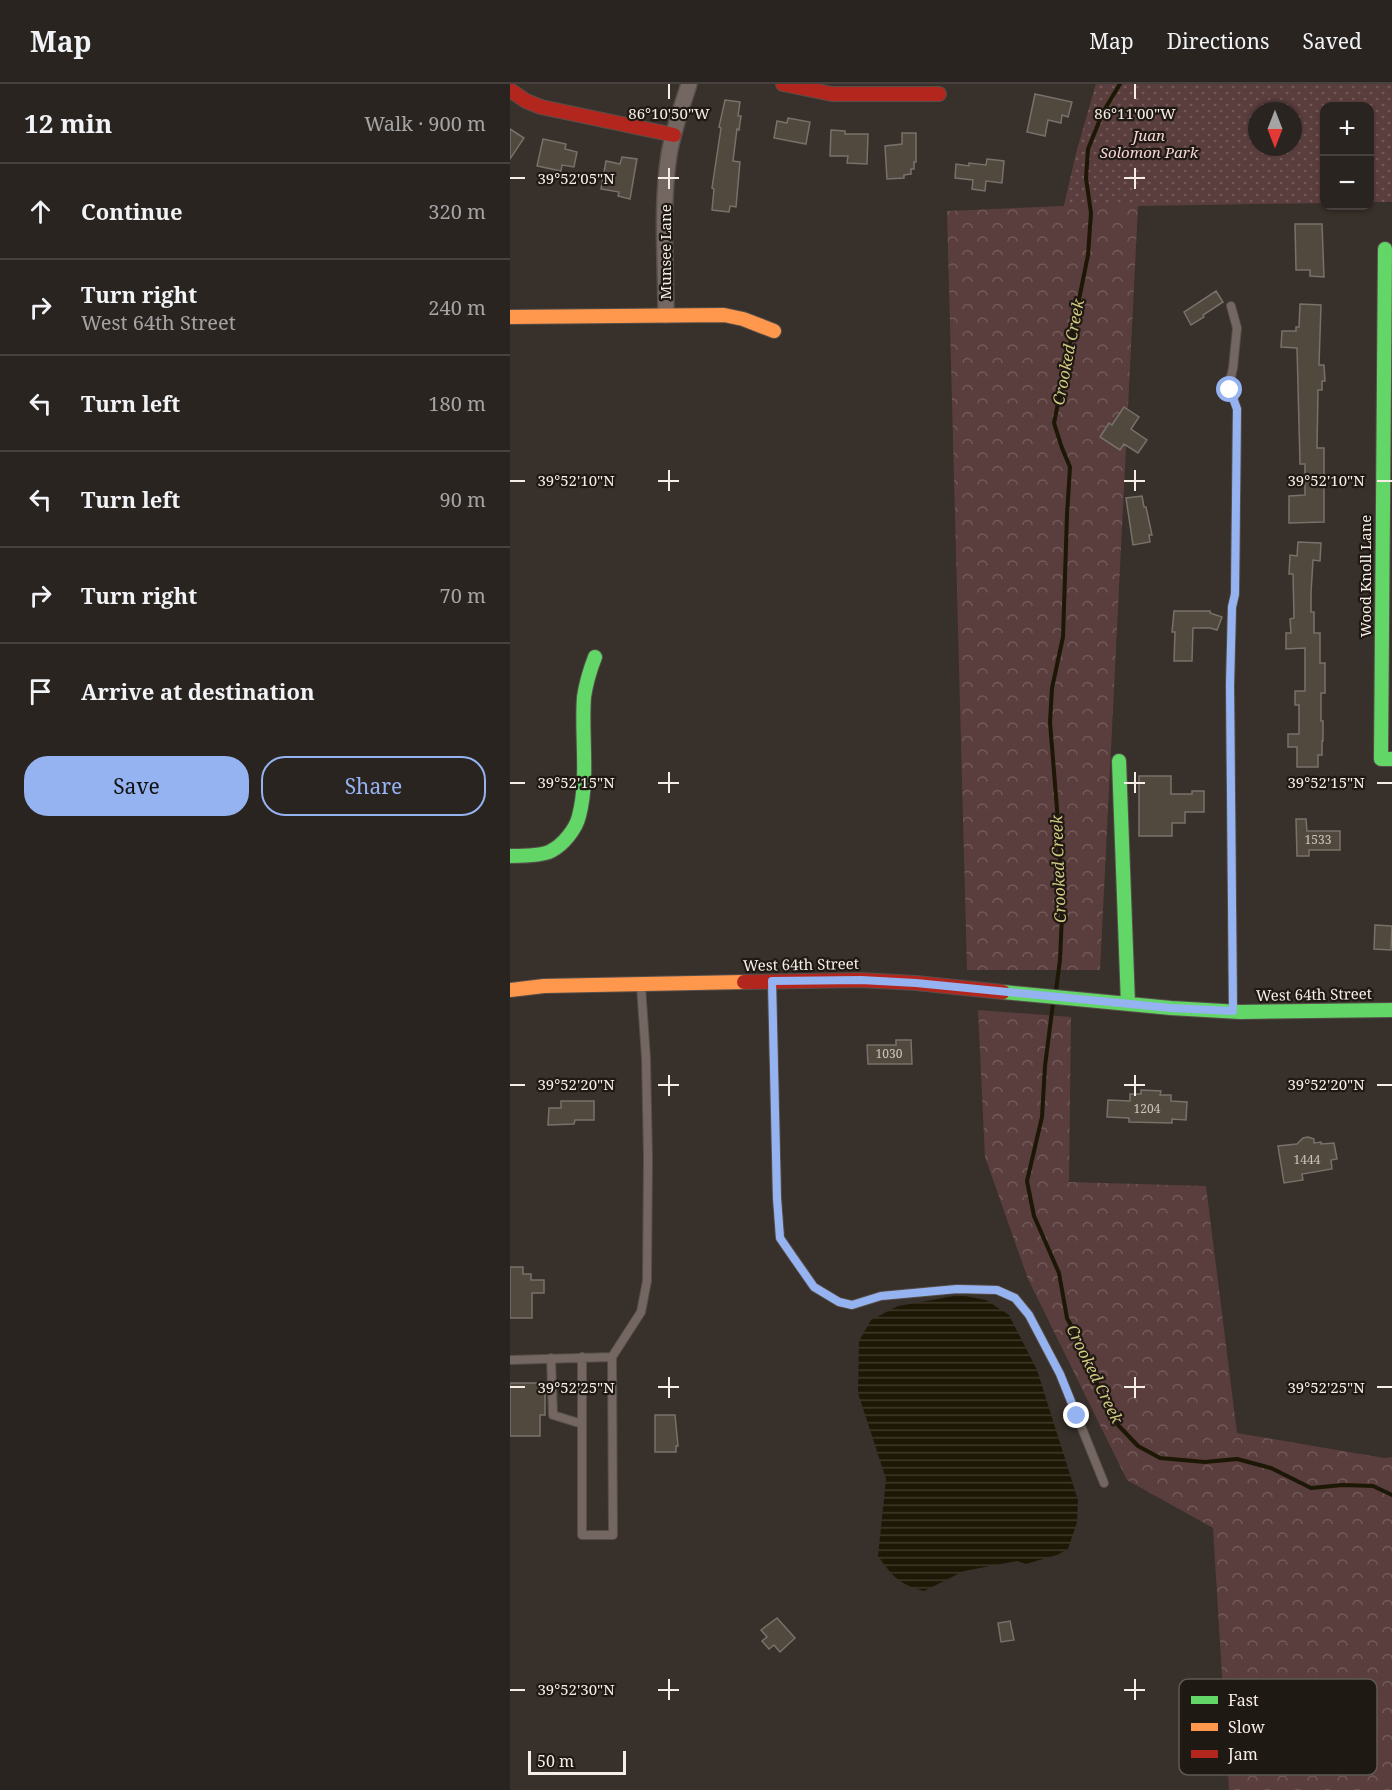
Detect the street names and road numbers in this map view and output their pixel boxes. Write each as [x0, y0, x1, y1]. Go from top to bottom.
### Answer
street label: Munsee Lane [655, 204, 675, 300]
street label: Wood Knoll Lane [1355, 515, 1375, 637]
street label: West 64th Street [743, 953, 859, 975]
street label: West 64th Street [1256, 983, 1372, 1005]

